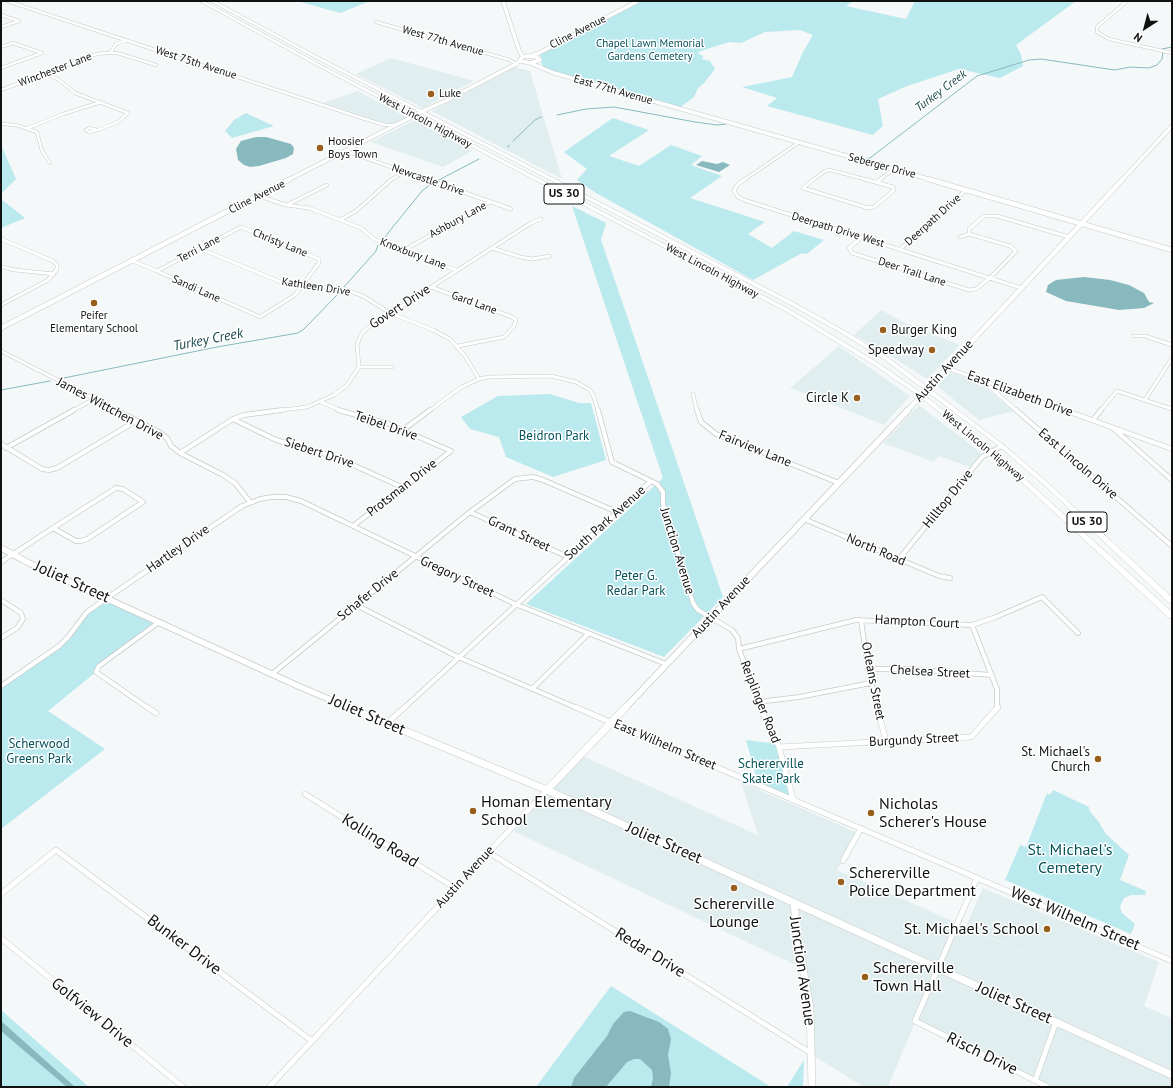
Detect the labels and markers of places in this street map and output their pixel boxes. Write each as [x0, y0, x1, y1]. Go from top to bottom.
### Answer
place label: Luke [439, 87, 461, 101]
marker: Luke [426, 89, 436, 99]
place label: Hoosier Boys Town [328, 135, 377, 161]
marker: Hoosier Boys Town [315, 143, 325, 153]
marker: Peifer Elementary School [89, 298, 99, 308]
place label: Peifer Elementary School [50, 309, 138, 335]
place label: Burger King [891, 322, 957, 338]
marker: Burger King [878, 325, 888, 335]
place label: Speedway [868, 342, 924, 358]
marker: Speedway [927, 345, 937, 355]
place label: Circle K [806, 390, 849, 406]
marker: Circle K [852, 393, 862, 403]
place label: St. Michael's Church [1021, 744, 1090, 775]
marker: St. Michael's Church [1093, 754, 1103, 764]
place label: Homan Elementary School [481, 792, 612, 830]
place label: Nicholas Scherer's House [879, 794, 987, 832]
marker: Homan Elementary School [468, 806, 478, 816]
marker: Nicholas Scherer's House [866, 808, 876, 818]
place label: Schererville Police Department [849, 863, 976, 901]
marker: Schererville Police Department [836, 877, 846, 887]
marker: Schererville Lounge [729, 883, 739, 893]
place label: Schererville Lounge [693, 894, 775, 932]
place label: St. Michael's School [904, 919, 1039, 939]
marker: St. Michael's School [1042, 924, 1052, 934]
place label: Schererville Town Hall [873, 958, 954, 996]
marker: Schererville Town Hall [860, 972, 870, 982]

